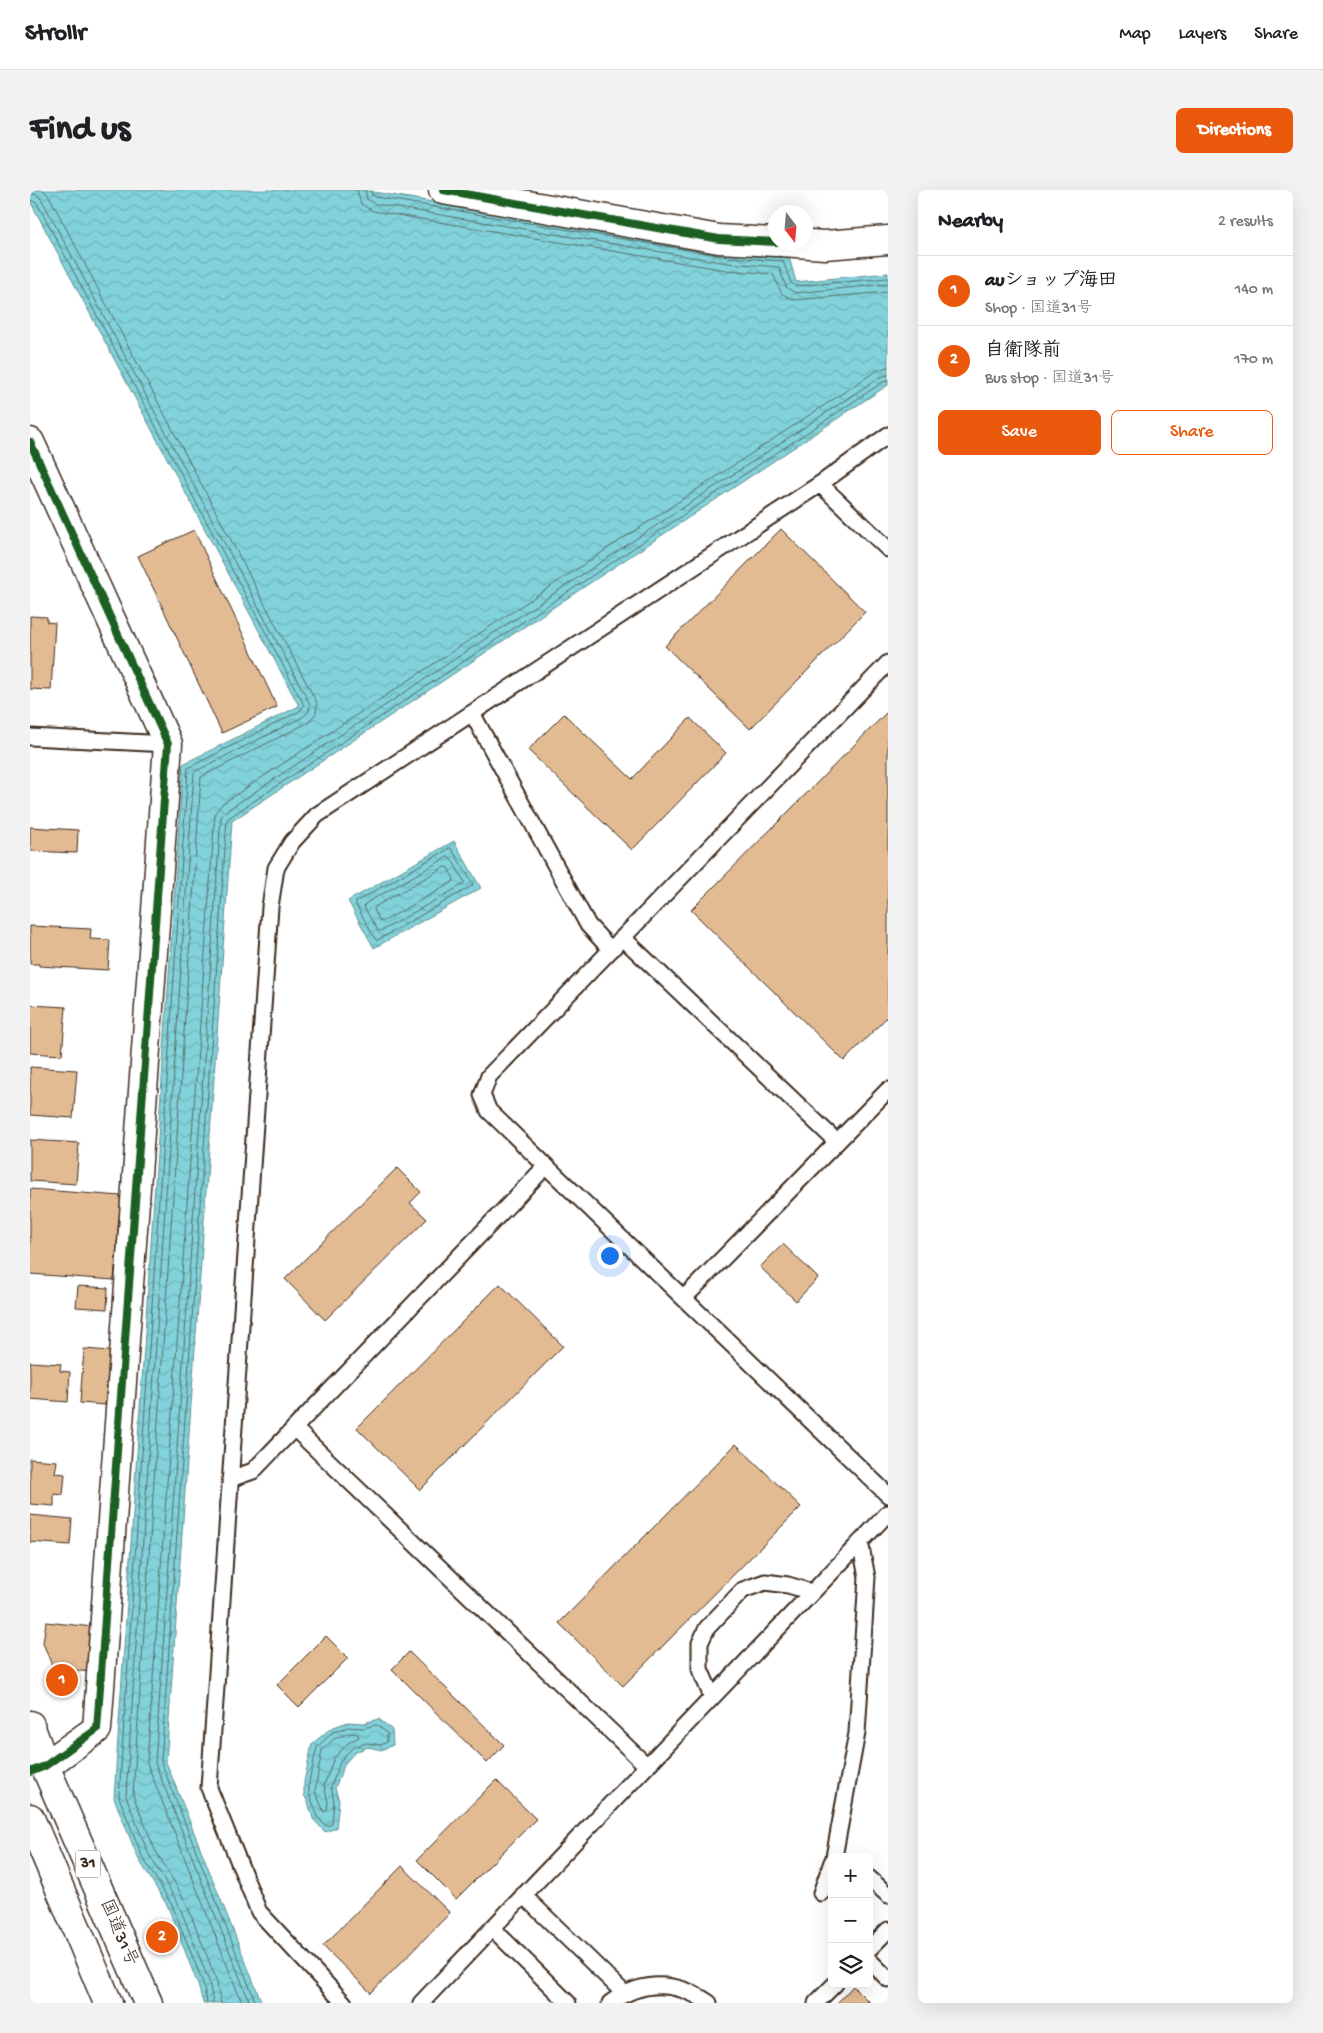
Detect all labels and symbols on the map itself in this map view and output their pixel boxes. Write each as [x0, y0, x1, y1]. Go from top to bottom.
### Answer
north arrow [768, 205, 813, 250]
your location [597, 1243, 623, 1269]
pin: 1 [46, 1661, 78, 1699]
road number: 31 [76, 1850, 100, 1878]
street label: 国道31号 [95, 1896, 142, 1970]
pin: 2 [146, 1918, 178, 1956]

